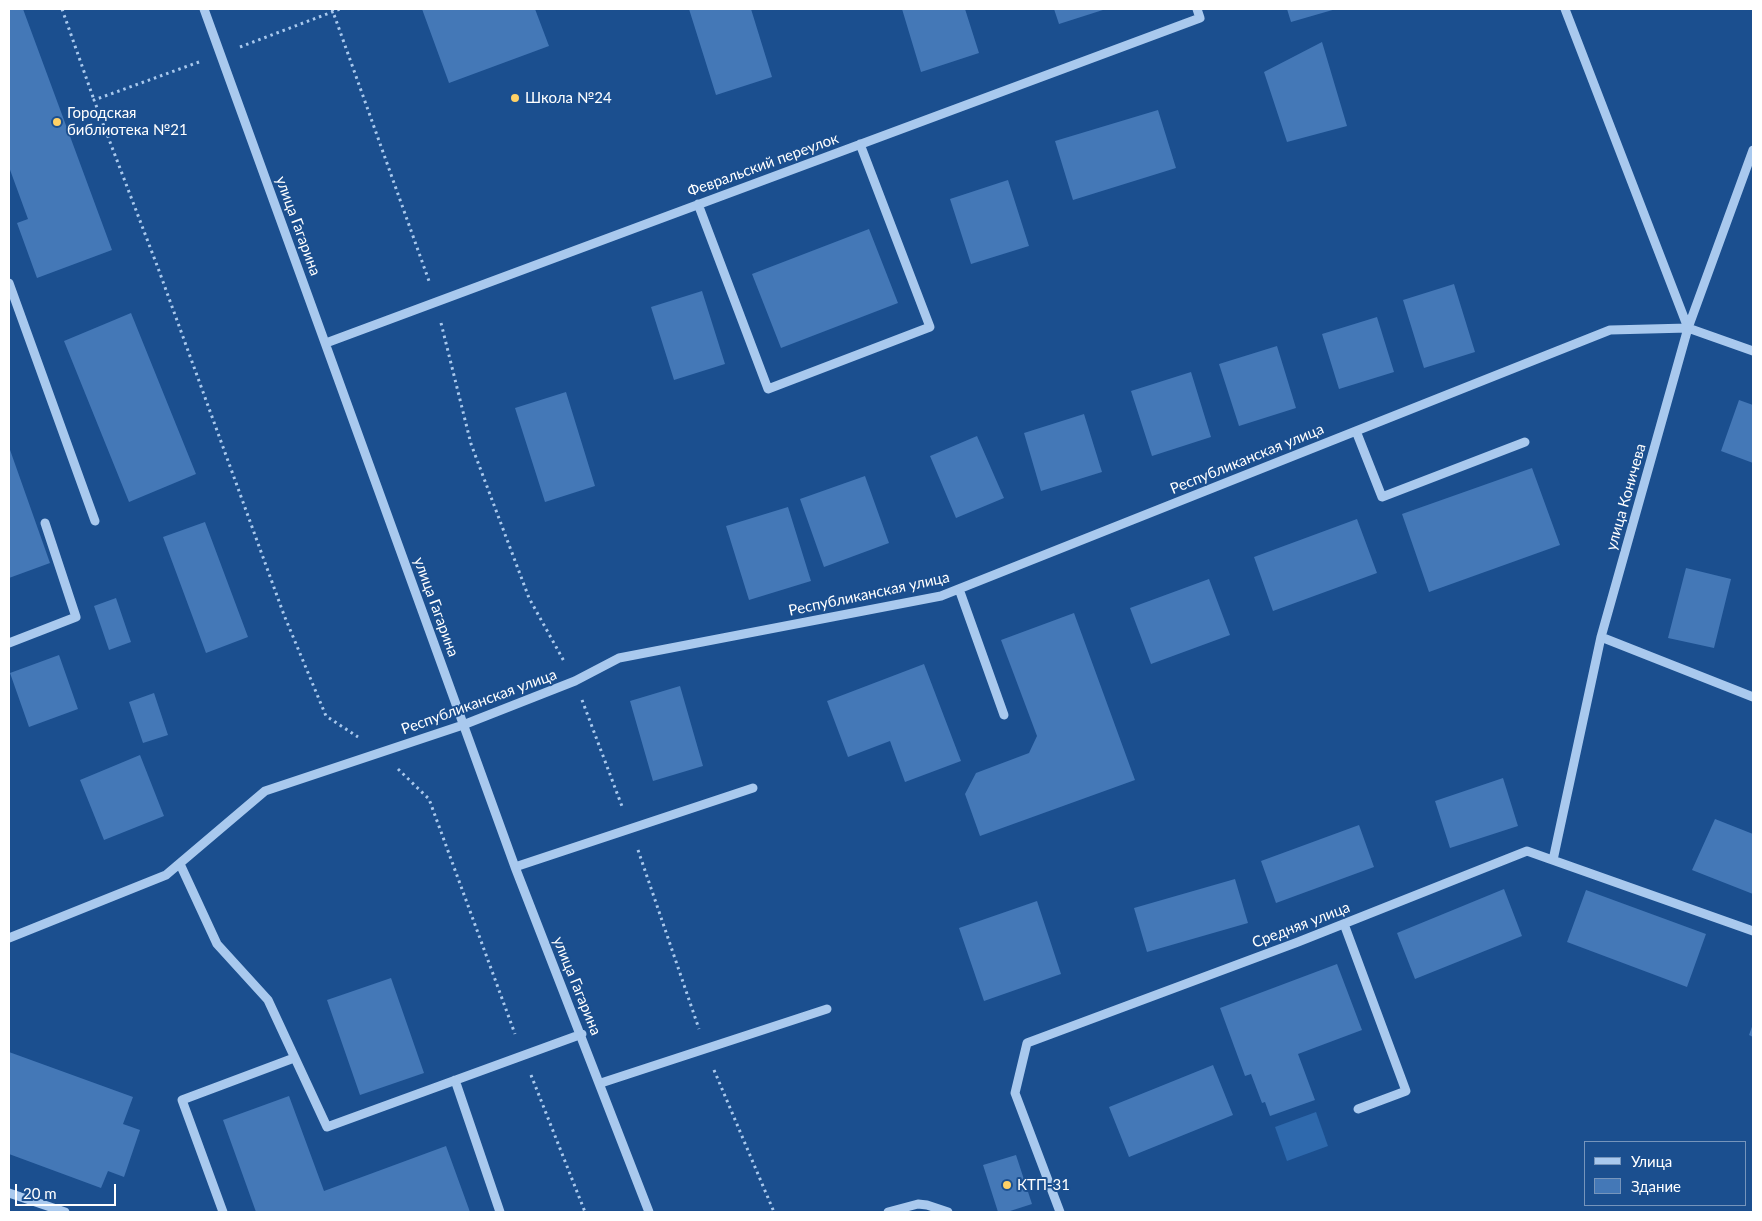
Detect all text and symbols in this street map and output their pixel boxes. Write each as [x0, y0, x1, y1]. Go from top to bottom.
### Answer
place label: Школа №24 [525, 89, 612, 107]
marker: Школа №24 [509, 92, 521, 104]
place label: Городская библиотека №21 [67, 104, 188, 139]
marker: Городская библиотека №21 [51, 116, 63, 128]
street label: Февральский переулок [685, 129, 841, 201]
street label: улица Гагарина [272, 174, 324, 278]
street label: Республиканская улица [1168, 420, 1326, 498]
street label: улица Коничева [1602, 441, 1650, 553]
street label: улица Гагарина [410, 555, 462, 659]
street label: Республиканская улица [787, 568, 951, 620]
street label: Республиканская улица [399, 665, 559, 739]
street label: Средняя улица [1249, 898, 1353, 952]
street label: улица Гагарина [549, 934, 605, 1038]
legend [1584, 1141, 1747, 1206]
text: Улица [1631, 1152, 1672, 1170]
scale bar [18, 1174, 119, 1206]
place label: КТП-31 [1017, 1176, 1070, 1194]
text: Здание [1631, 1177, 1681, 1195]
marker: КТП-31 [1001, 1179, 1013, 1191]
text: 20 m [23, 1184, 57, 1202]

